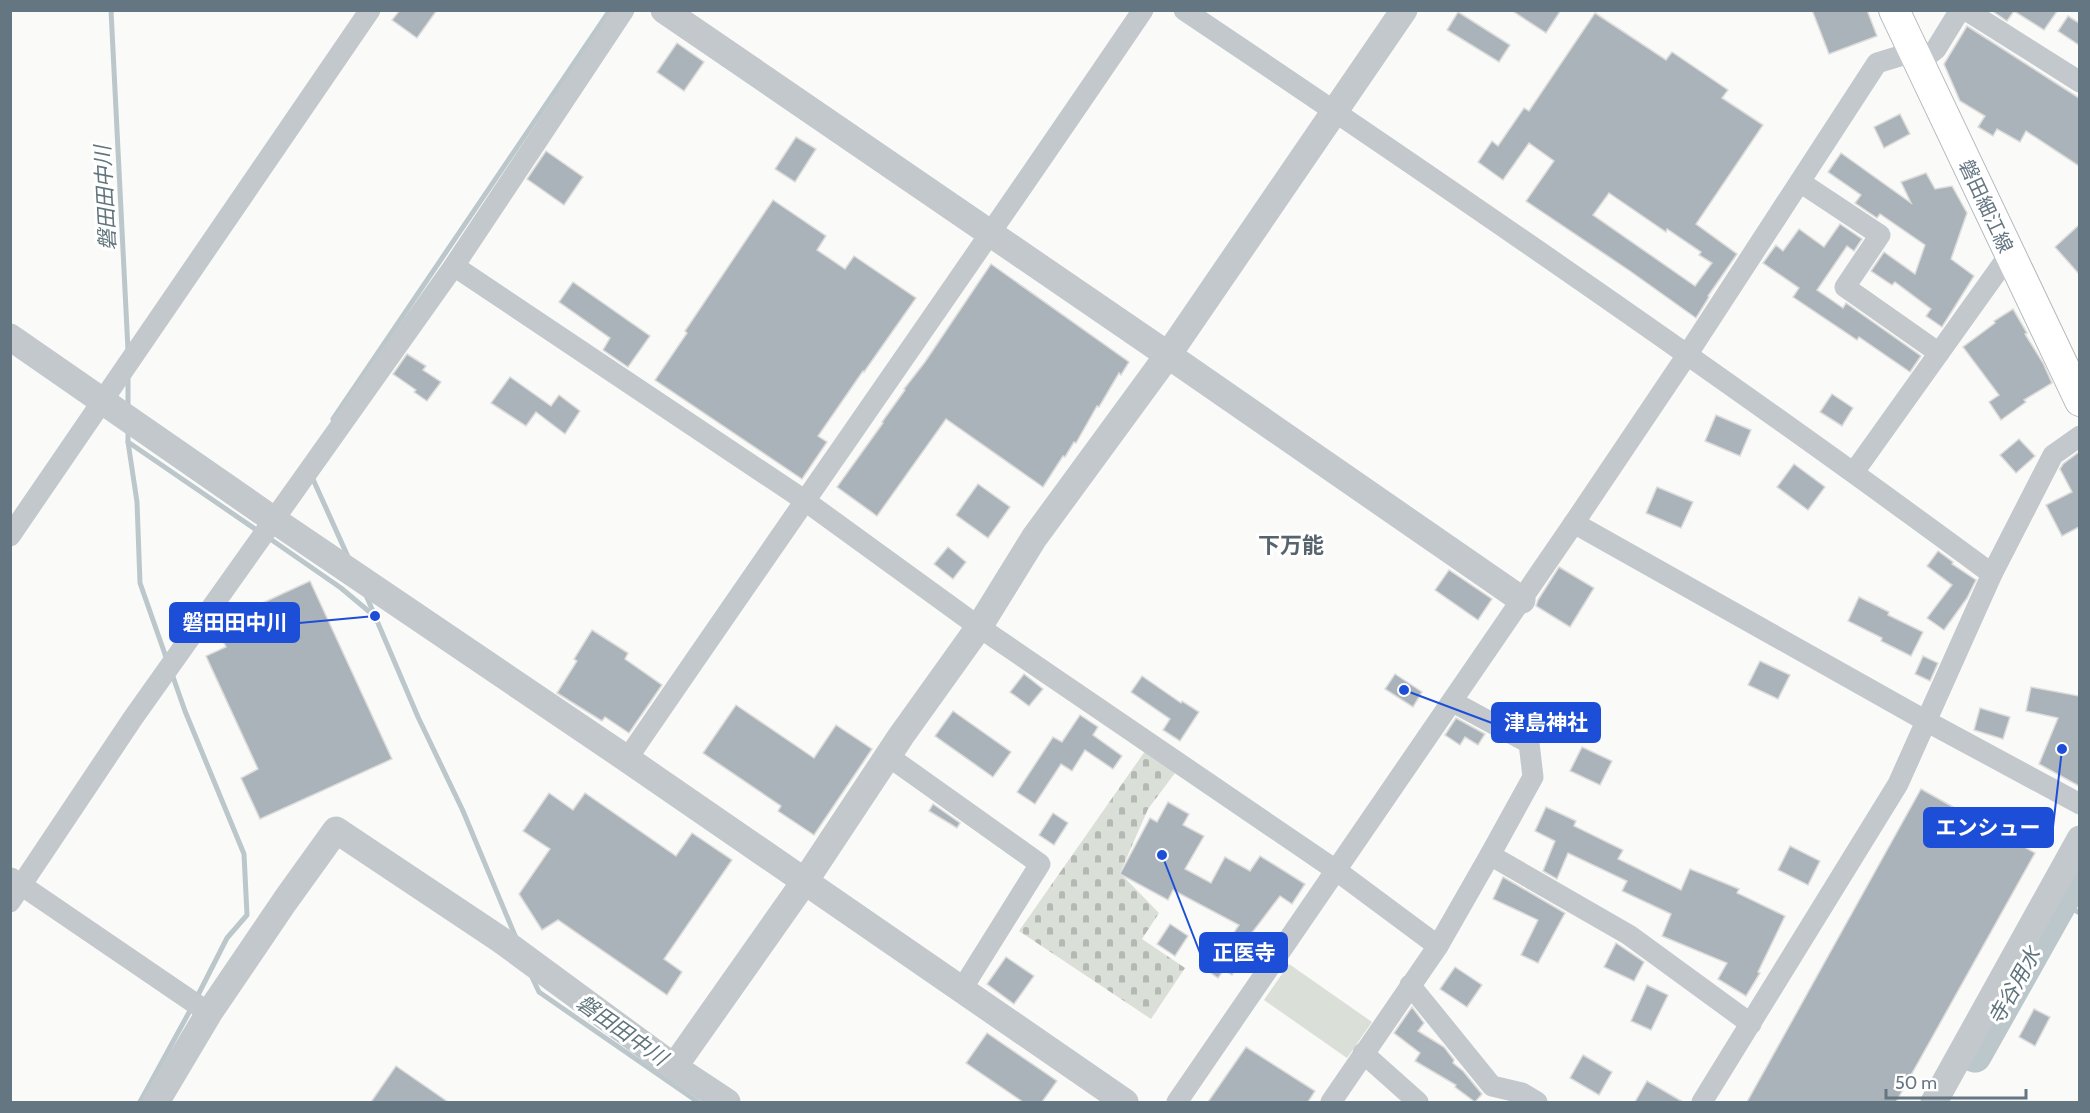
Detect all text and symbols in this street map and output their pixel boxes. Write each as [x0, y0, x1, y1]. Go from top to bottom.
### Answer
water label: 磐田田中川 [90, 143, 120, 251]
street label: 磐田細江線 [1954, 156, 2018, 256]
district label: 下万能 [1258, 532, 1324, 559]
callout: 磐田田中川 [170, 603, 299, 642]
text: 磐田田中川 [183, 610, 288, 635]
callout: 津島神社 [1492, 703, 1600, 742]
text: 津島神社 [1504, 710, 1588, 735]
callout: エンシュー [1924, 808, 2053, 847]
text: エンシュー [1936, 815, 2041, 840]
callout: 正医寺 [1200, 933, 1287, 972]
text: 正医寺 [1213, 940, 1276, 965]
water label: 寺谷用水 [1983, 941, 2046, 1029]
water label: 磐田田中川 [572, 990, 674, 1071]
scale bar [1886, 1062, 2026, 1100]
text: 50 m [1895, 1072, 1937, 1094]

